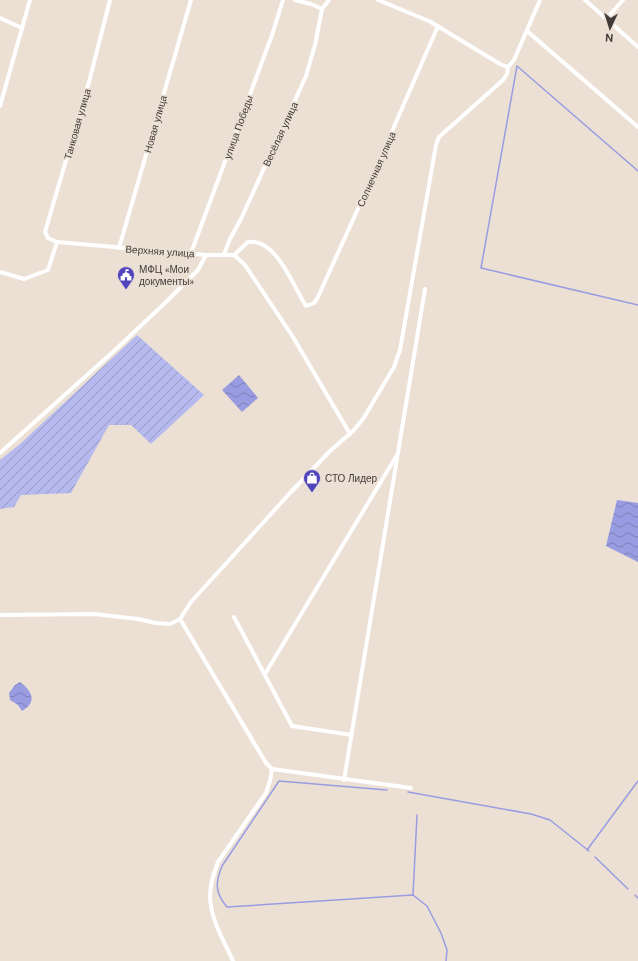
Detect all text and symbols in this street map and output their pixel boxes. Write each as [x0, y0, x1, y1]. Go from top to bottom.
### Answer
north arrow [590, 8, 630, 48]
text: N [605, 31, 614, 45]
street label: Танковая улица [61, 87, 94, 161]
street label: Новая улица [141, 94, 170, 154]
street label: улица Победы [221, 94, 256, 161]
street label: Весёлая улица [260, 99, 301, 169]
street label: Солнечная улица [354, 129, 399, 209]
street label: Верхняя улица [125, 243, 195, 260]
place label: МФЦ «Мои документы» [139, 263, 194, 288]
public building icon: МФЦ «Мои документы» [116, 265, 136, 290]
shop icon: СТО Лидер [302, 468, 322, 493]
place label: СТО Лидер [325, 472, 378, 485]

